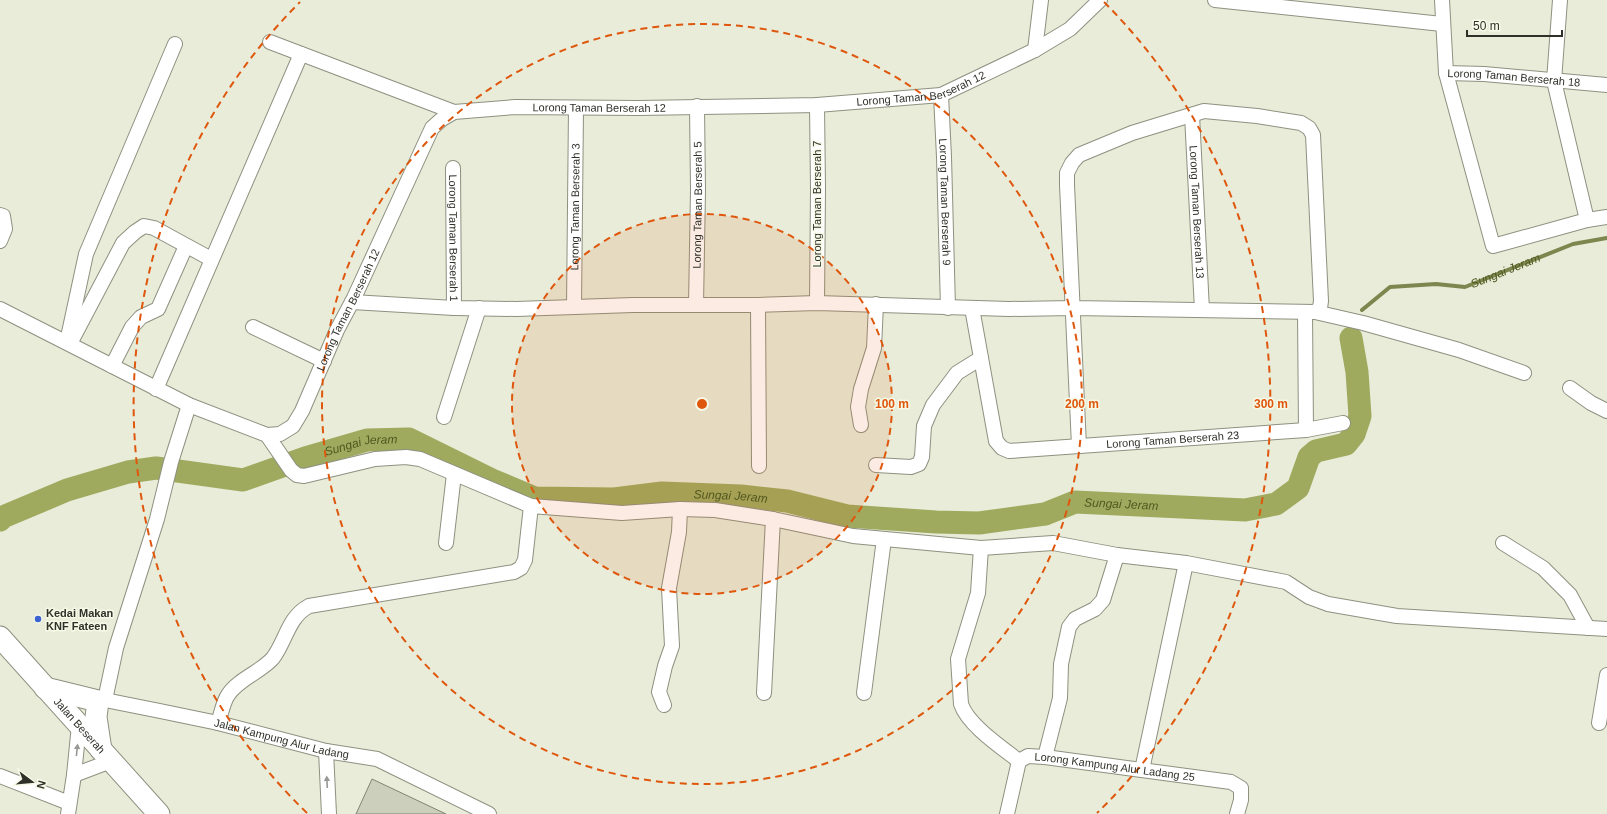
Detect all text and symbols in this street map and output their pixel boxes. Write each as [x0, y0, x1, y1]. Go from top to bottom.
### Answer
scale bar [1467, 12, 1562, 38]
text: 50 m [1473, 19, 1500, 33]
street label: Lorong Taman Berserah 18 [1447, 67, 1581, 89]
street label: Lorong Taman Berserah 12 [856, 69, 987, 108]
street label: Lorong Taman Berserah 12 [532, 101, 666, 114]
street label: Lorong Taman Berserah 9 [937, 138, 953, 266]
street label: Lorong Taman Berserah 5 [691, 141, 704, 269]
street label: Lorong Taman Berserah 7 [811, 141, 823, 268]
street label: Lorong Taman Berserah 3 [568, 143, 582, 271]
street label: Lorong Taman Berserah 13 [1188, 145, 1206, 279]
street label: Lorong Taman Berserah 1 [447, 174, 460, 302]
street label: Lorong Taman Berserah 12 [314, 247, 382, 372]
water label: Sungai Jeram [1468, 251, 1542, 291]
centre of rings [695, 397, 709, 411]
text: 100 m [875, 397, 909, 411]
text: 200 m [1065, 397, 1099, 411]
text: 300 m [1254, 397, 1288, 411]
street label: Lorong Taman Berserah 23 [1106, 429, 1239, 450]
water label: Sungai Jeram [323, 432, 397, 459]
water label: Sungai Jeram [693, 487, 768, 506]
water label: Sungai Jeram [1084, 495, 1159, 513]
place label: Kedai Makan KNF Fateen [46, 607, 114, 632]
marker: Kedai Makan KNF Fateen [33, 614, 43, 624]
street label: Jalan Beserah [52, 695, 108, 756]
street label: Jalan Kampung Alur Ladang [213, 716, 350, 761]
one-way arrow [73, 744, 80, 756]
street label: Lorong Kampung Alur Ladang 25 [1034, 750, 1196, 783]
north arrow [12, 762, 52, 802]
one-way arrow [324, 776, 331, 788]
text: N [35, 779, 48, 790]

